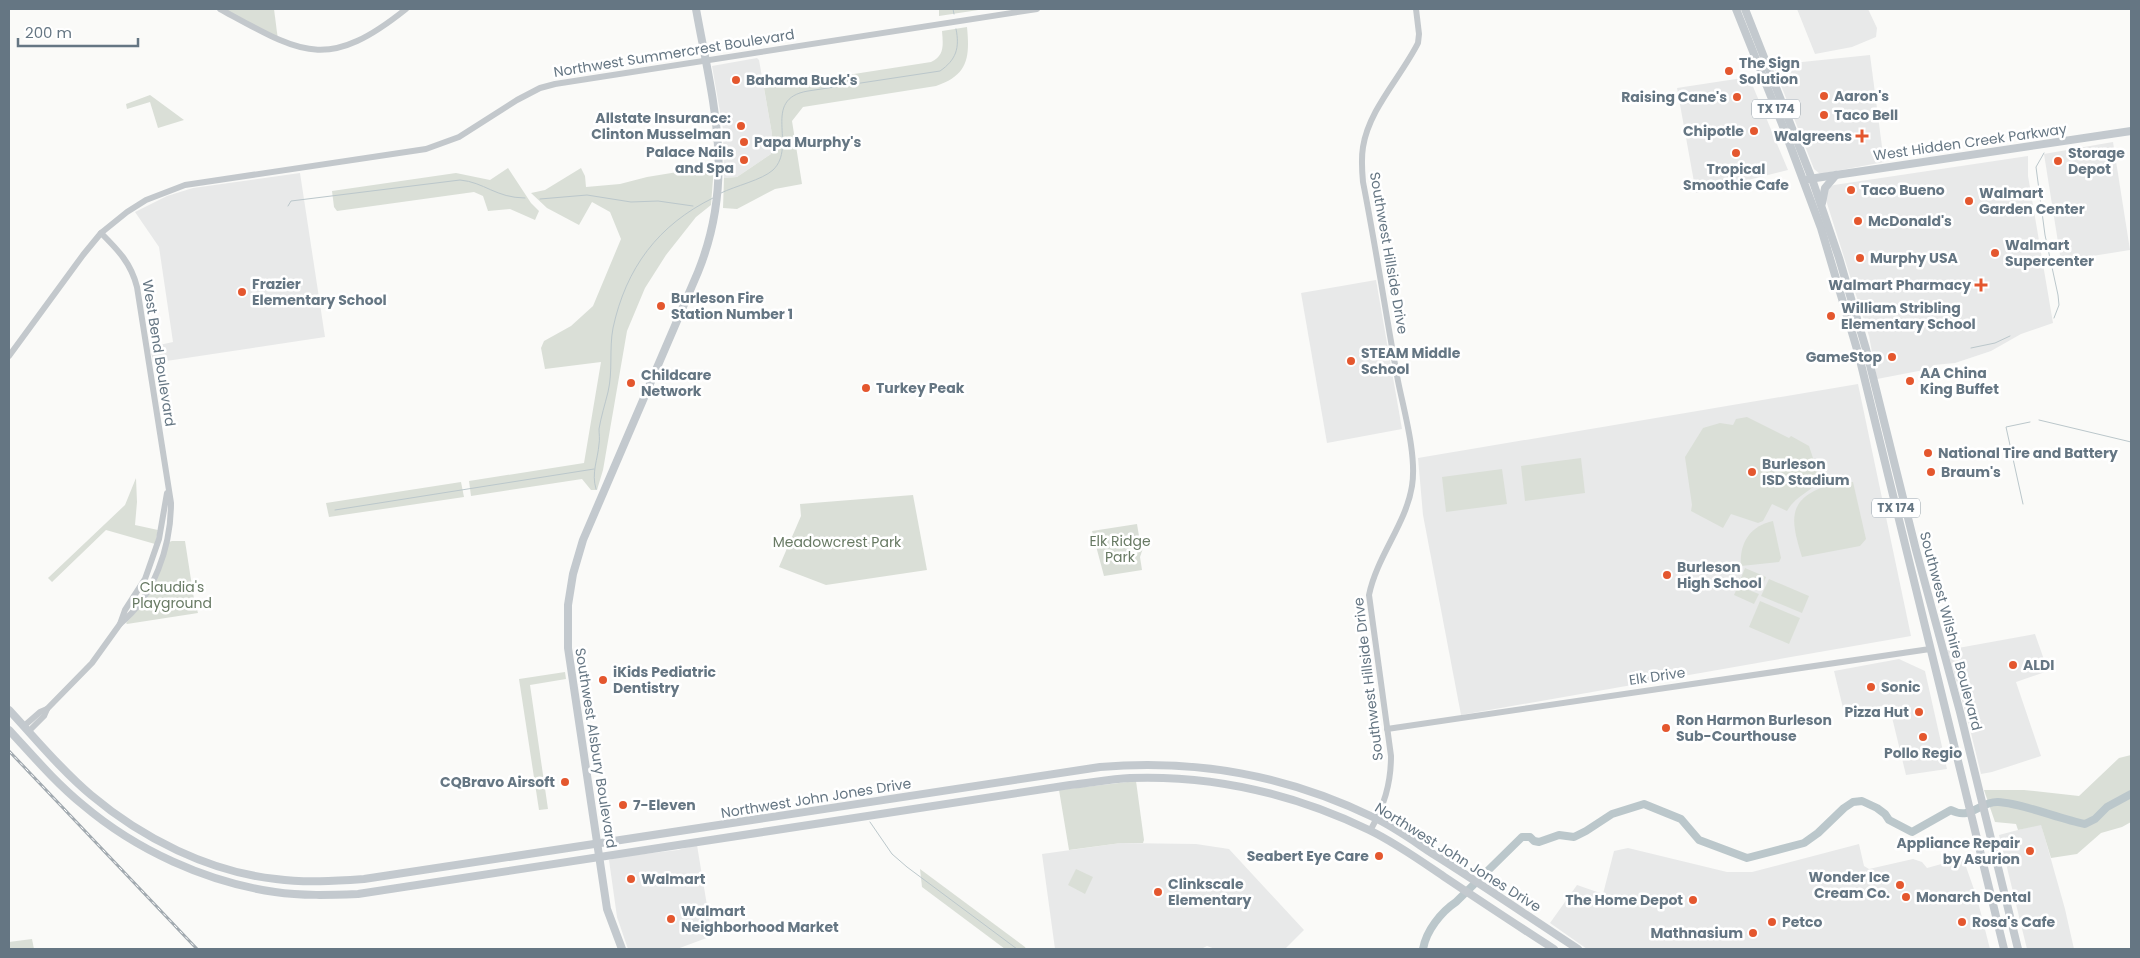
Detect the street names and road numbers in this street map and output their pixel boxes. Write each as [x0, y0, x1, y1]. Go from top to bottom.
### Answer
street label: Northwest Summercrest Boulevard [552, 24, 796, 82]
road number: TX 174 [1752, 100, 1800, 118]
street label: West Hidden Creek Parkway [1872, 119, 2068, 165]
street label: Southwest Hillside Drive [1365, 170, 1413, 336]
street label: West Bend Boulevard [138, 278, 180, 428]
road number: TX 174 [1872, 498, 1920, 518]
street label: Southwest Wilshire Boulevard [1915, 529, 1987, 733]
street label: Southwest Hillside Drive [1348, 596, 1388, 762]
street label: Southwest Alsbury Boulevard [570, 646, 622, 850]
street label: Elk Drive [1628, 662, 1687, 690]
street label: Northwest John Jones Drive [719, 773, 913, 823]
street label: Northwest John Jones Drive [1371, 797, 1545, 917]

